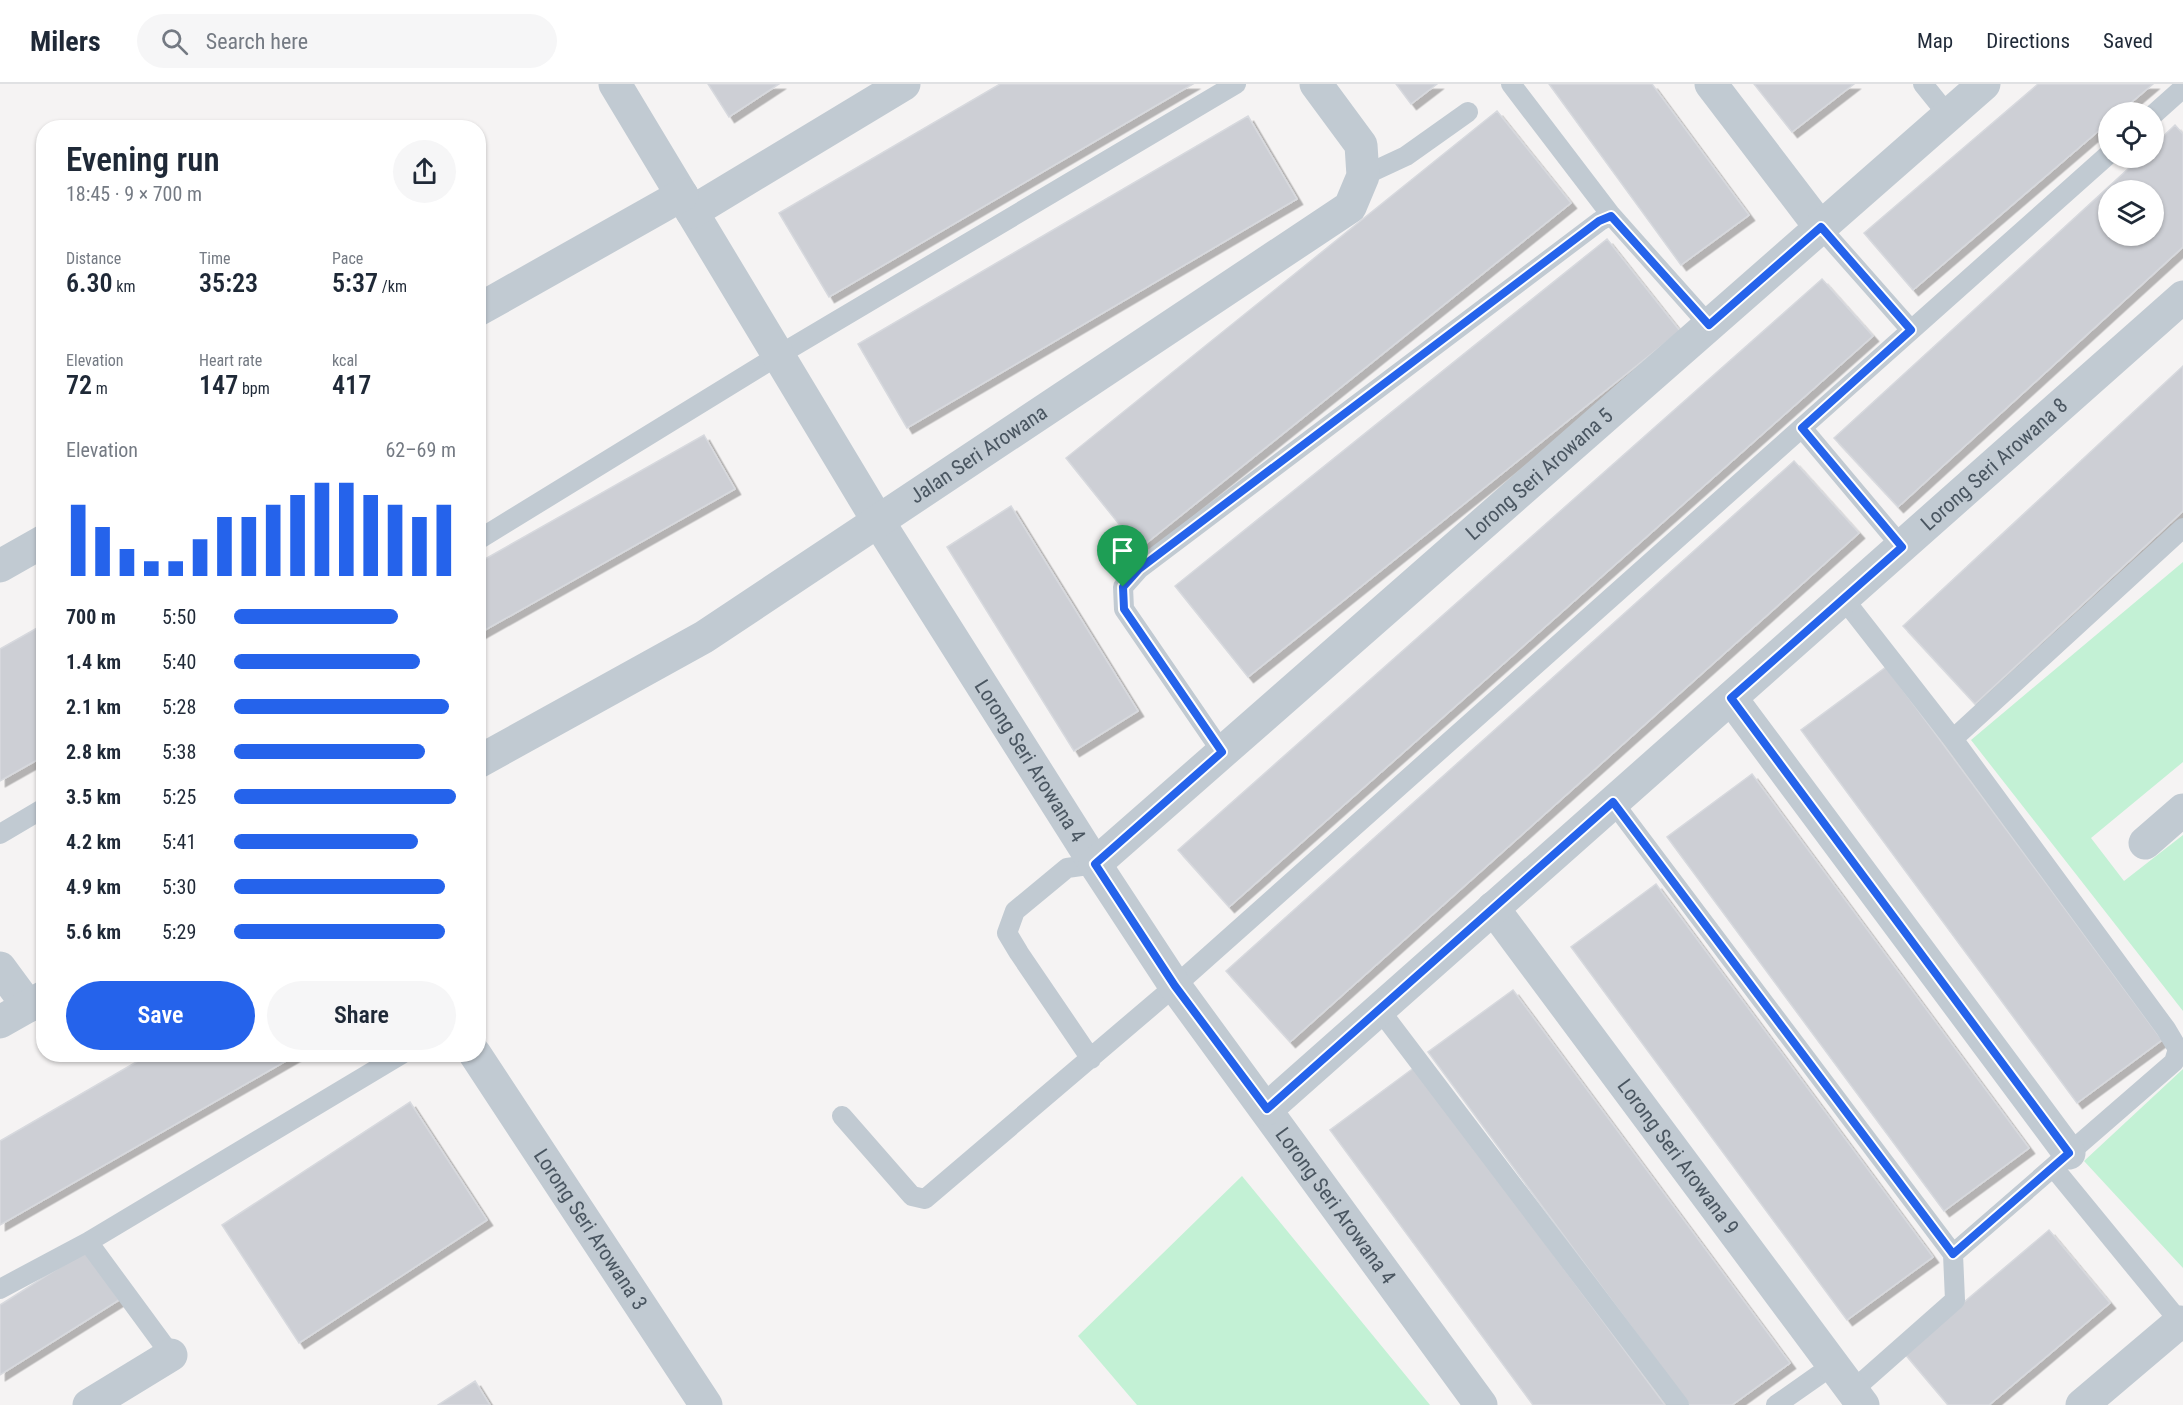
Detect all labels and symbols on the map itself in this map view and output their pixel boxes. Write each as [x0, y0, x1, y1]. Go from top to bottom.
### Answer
street label: Lorong Seri Arowana 8 [1916, 393, 2072, 535]
street label: Jalan Seri Arowana [905, 400, 1052, 509]
street label: Lorong Seri Arowana 5 [1461, 403, 1618, 545]
pin [1097, 525, 1148, 587]
street label: Lorong Seri Arowana 4 [970, 675, 1090, 847]
street label: Lorong Seri Arowana 9 [1613, 1074, 1744, 1239]
street label: Lorong Seri Arowana 4 [1271, 1123, 1401, 1289]
street label: Lorong Seri Arowana 3 [529, 1145, 652, 1314]

